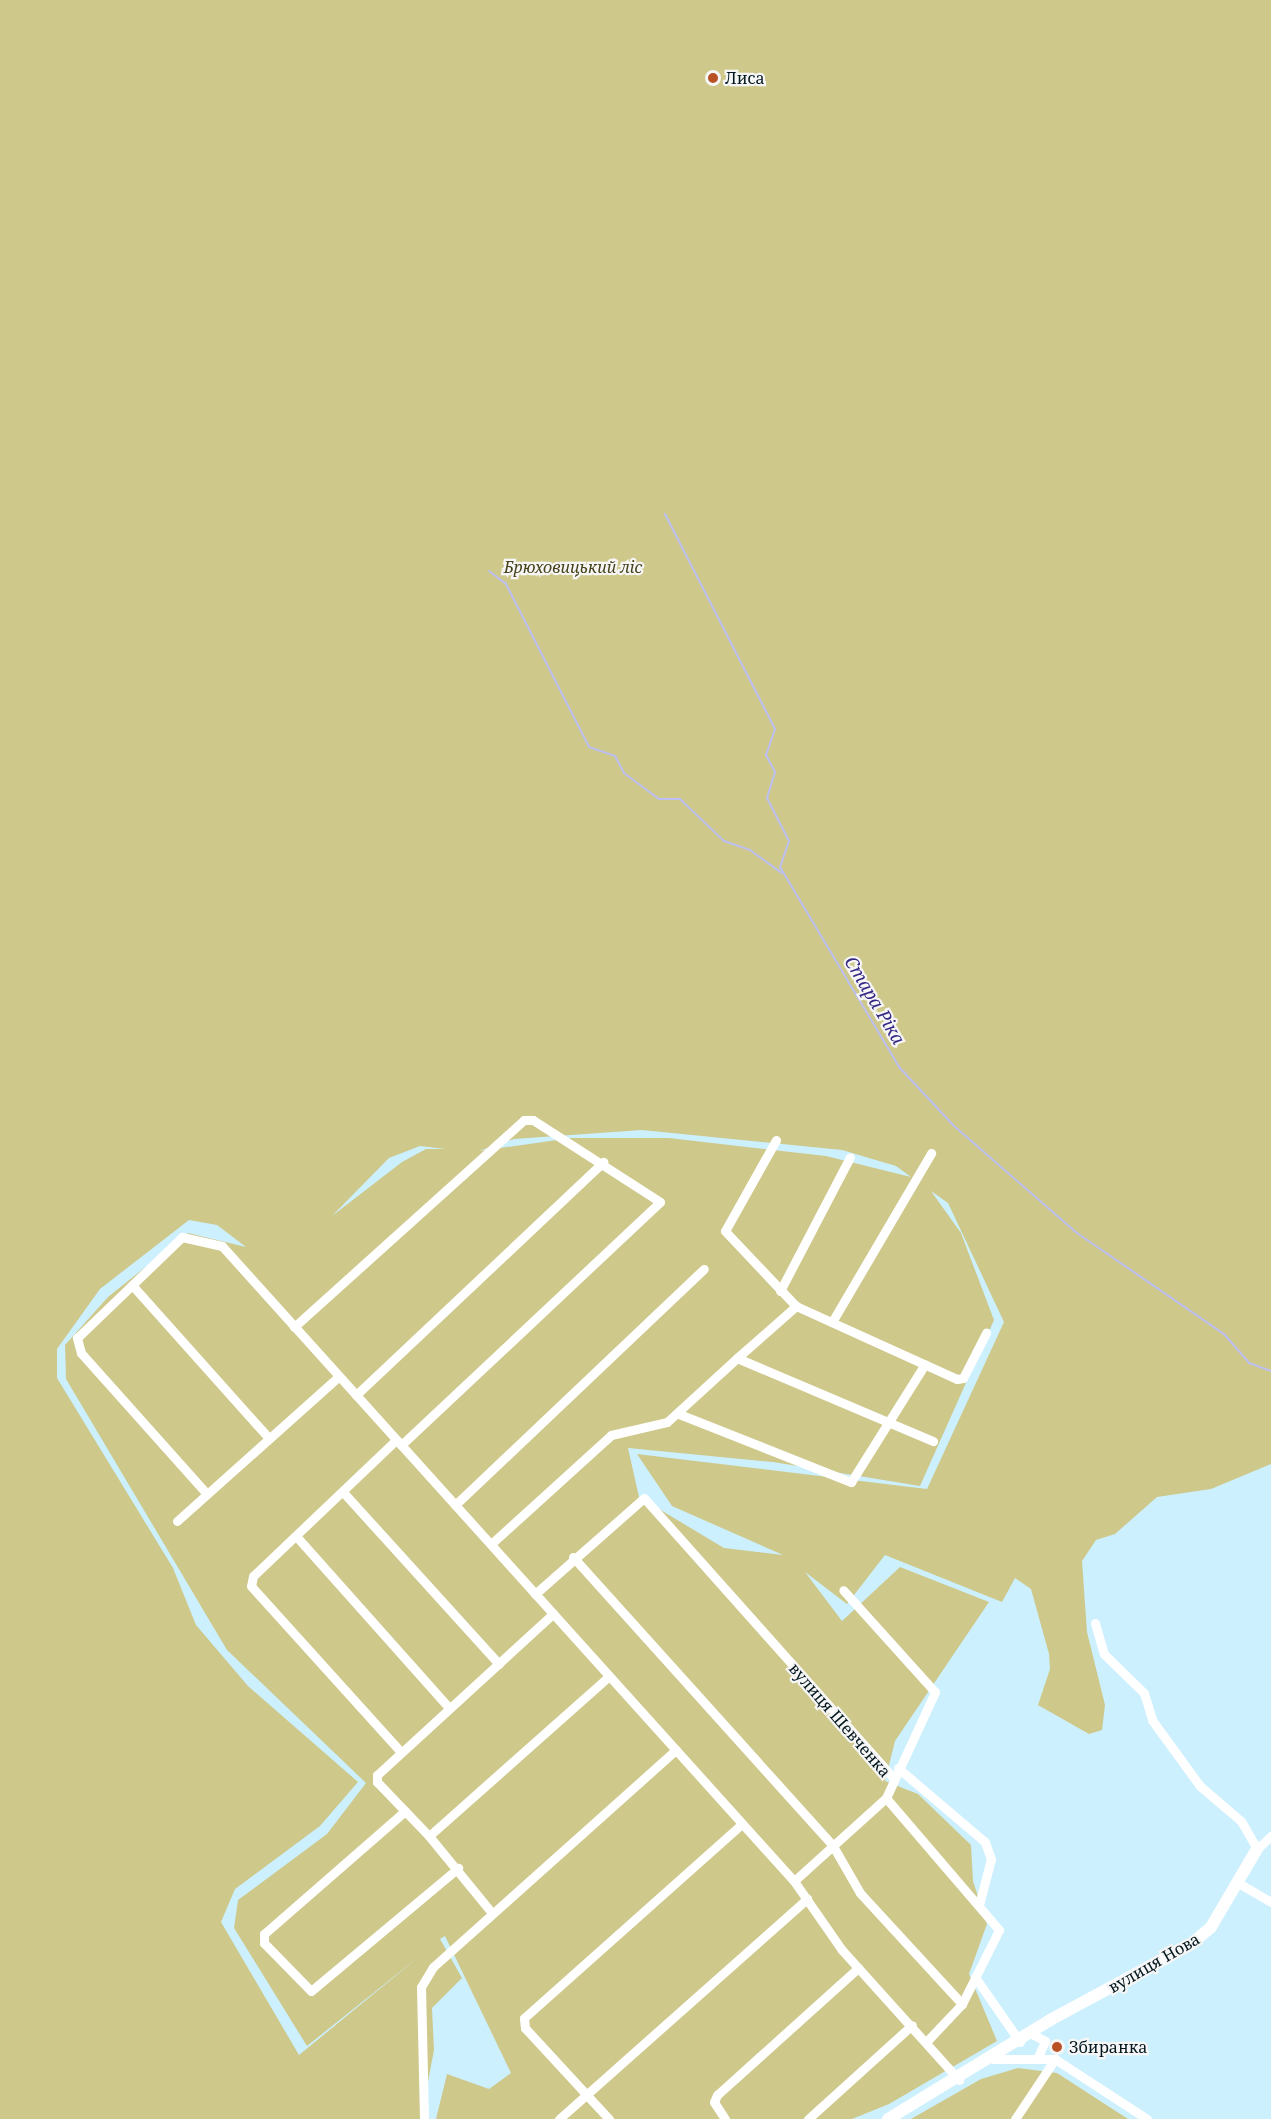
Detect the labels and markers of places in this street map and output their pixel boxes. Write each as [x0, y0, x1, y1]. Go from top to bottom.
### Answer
place label: Лиса [725, 68, 765, 88]
marker: Лиса [706, 71, 720, 85]
place label: Збиранка [1069, 2037, 1147, 2057]
marker: Збиранка [1050, 2040, 1064, 2054]

